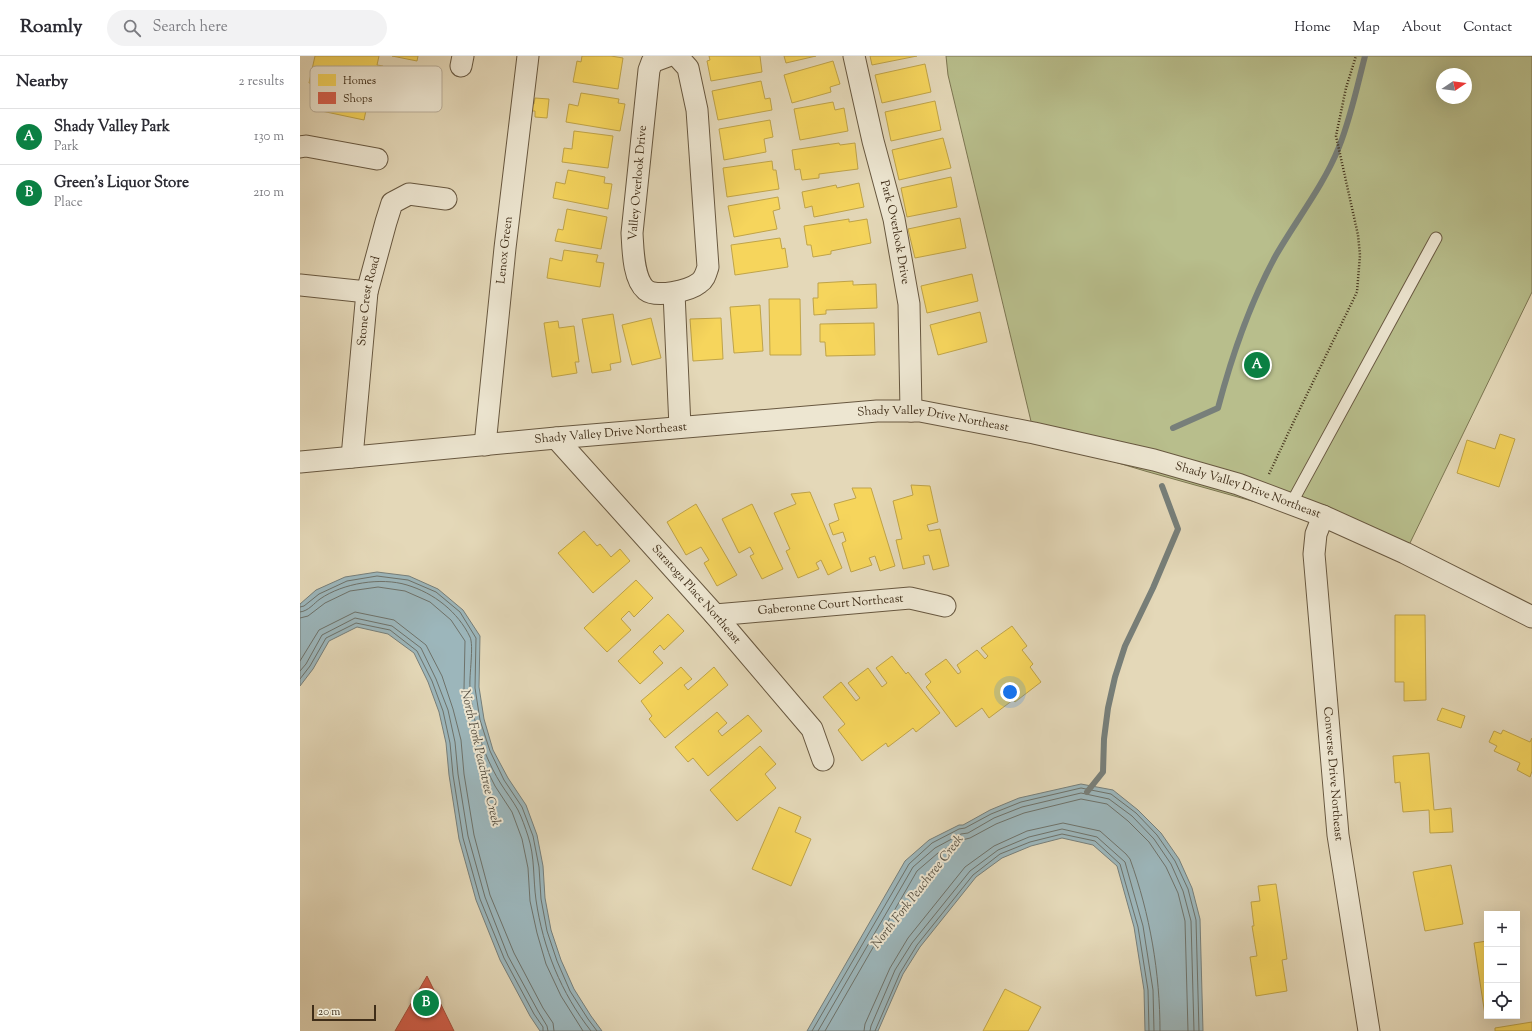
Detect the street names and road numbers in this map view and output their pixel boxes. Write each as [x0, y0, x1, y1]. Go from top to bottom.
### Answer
street label: Valley Overlook Drive [624, 124, 652, 241]
street label: Park Overlook Drive [875, 178, 914, 286]
street label: Lenox Green [492, 215, 518, 285]
street label: Stone Crest Road [353, 254, 385, 347]
street label: Shady Valley Drive Northeast [857, 402, 1010, 437]
street label: Shady Valley Drive Northeast [534, 418, 688, 449]
street label: Shady Valley Drive Northeast [1173, 457, 1323, 523]
street label: Saratoga Place Northeast [647, 541, 745, 648]
street label: Gaberonne Court Northeast [757, 590, 904, 620]
street label: Converse Drive Northeast [1318, 706, 1348, 842]

